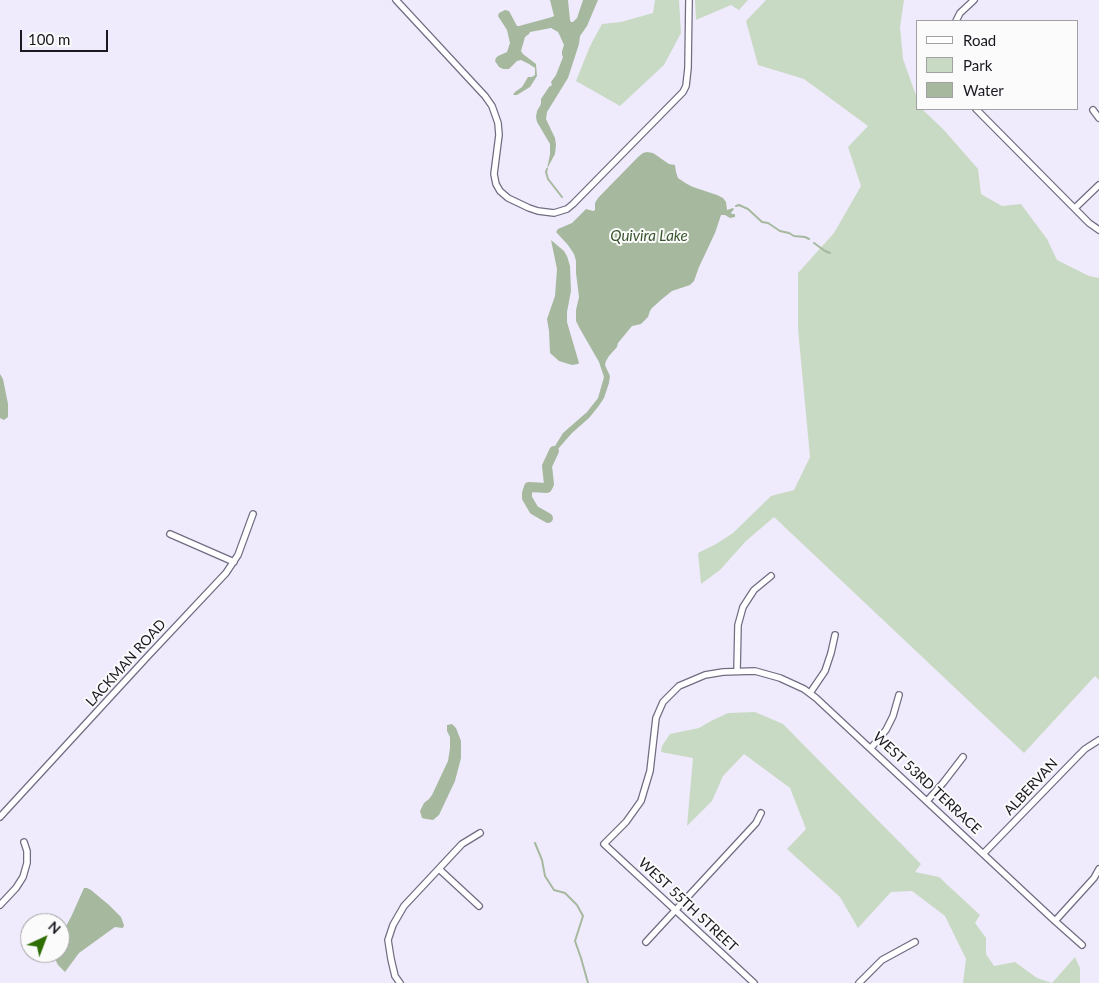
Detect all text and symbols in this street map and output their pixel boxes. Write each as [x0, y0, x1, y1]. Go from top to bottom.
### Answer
scale bar [22, 20, 110, 52]
legend [916, 20, 1079, 110]
text: 100 m [28, 30, 70, 48]
text: Road [963, 31, 996, 49]
text: Park [963, 56, 992, 74]
text: Water [963, 81, 1004, 99]
water label: Quivira Lake [610, 227, 688, 245]
street label: LACKMAN ROAD [82, 616, 170, 710]
street label: WEST 53RD TERRACE [869, 728, 985, 838]
street label: ALBERVAN [1001, 755, 1061, 819]
street label: WEST 55TH STREET [635, 855, 741, 955]
north arrow [20, 913, 70, 963]
text: N [45, 917, 65, 937]

